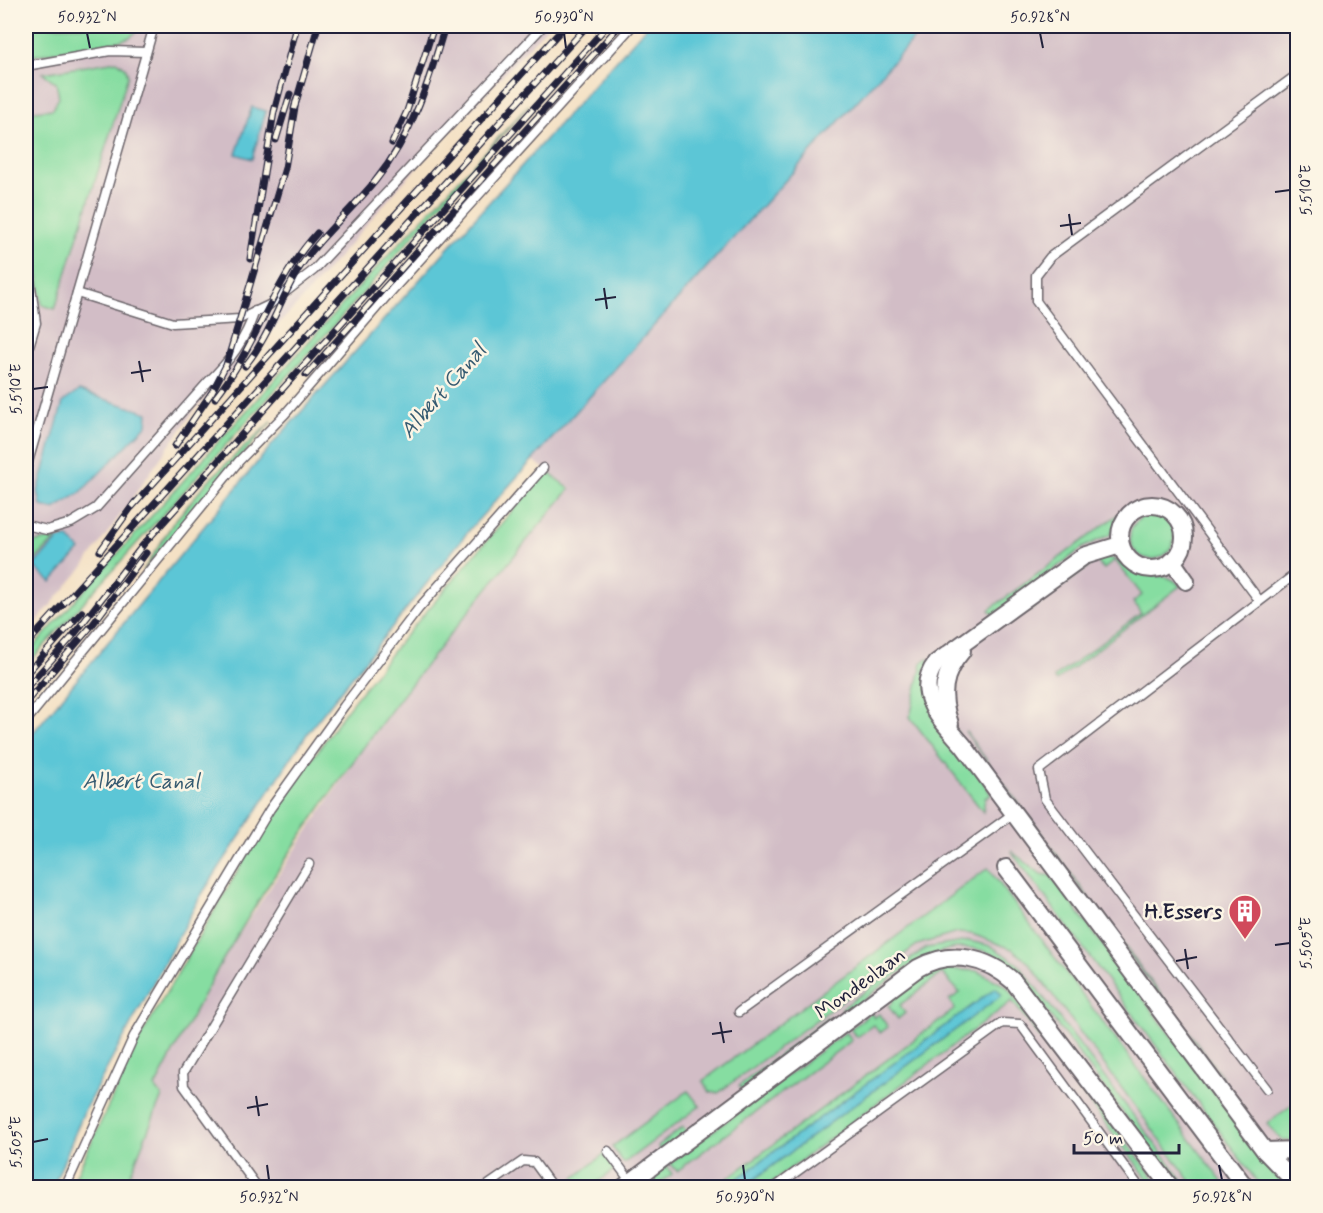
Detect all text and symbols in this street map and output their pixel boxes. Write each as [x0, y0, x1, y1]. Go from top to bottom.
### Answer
text: 50.932°N [58, 8, 116, 28]
text: 50.930°N [535, 8, 593, 28]
text: 50.928°N [1010, 8, 1070, 28]
text: 5.510°E [1297, 164, 1317, 215]
water label: Albert Canal [394, 337, 494, 445]
text: 5.510°E [7, 363, 27, 414]
water label: Albert Canal [82, 768, 201, 796]
building icon: H.Essers [1227, 893, 1263, 940]
place label: H.Essers [1145, 898, 1223, 926]
text: 5.505°E [1297, 917, 1317, 969]
street label: Mondeolaan [810, 941, 912, 1026]
text: 5.505°E [7, 1116, 27, 1168]
scale bar [1074, 1117, 1179, 1155]
text: 50 m [1083, 1127, 1123, 1151]
text: 50.932°N [240, 1188, 298, 1208]
text: 50.930°N [716, 1188, 774, 1208]
text: 50.928°N [1192, 1188, 1252, 1208]

